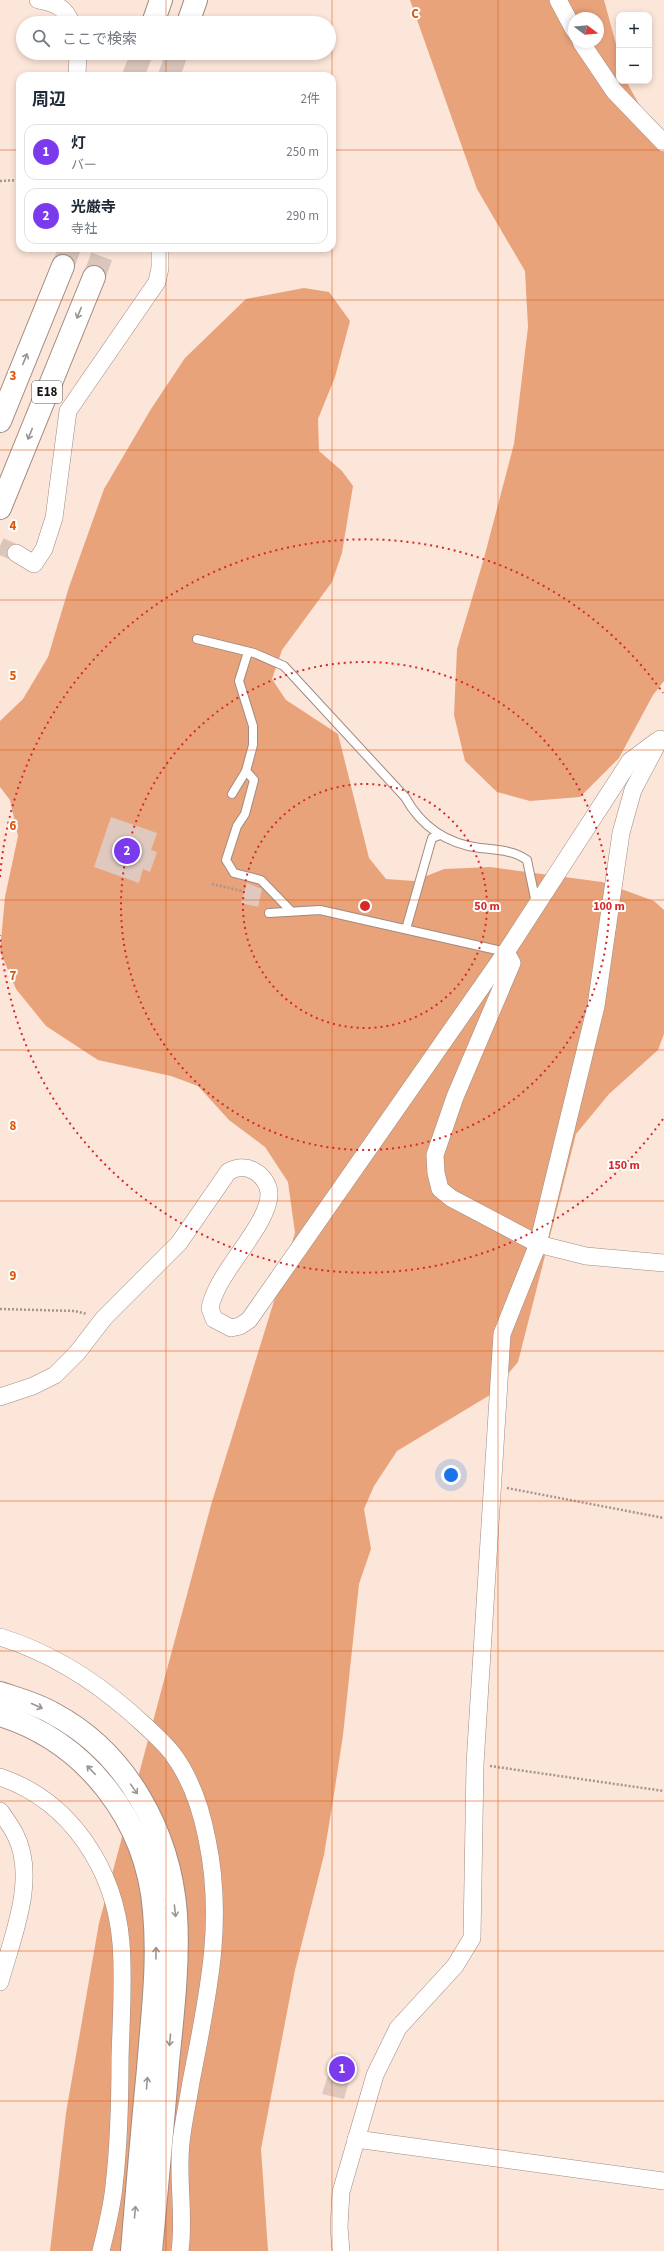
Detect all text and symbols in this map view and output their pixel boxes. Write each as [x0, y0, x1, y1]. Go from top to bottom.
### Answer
text: C [411, 5, 419, 23]
north arrow [568, 12, 604, 48]
map controls [616, 12, 652, 84]
button: + [616, 12, 652, 48]
search box [16, 16, 336, 60]
icon: search [30, 27, 52, 49]
text: ここで検索 [62, 29, 137, 50]
button: − [616, 48, 652, 84]
text: 周辺 [32, 88, 66, 112]
text: 2件 [301, 90, 320, 108]
text: 灯 [71, 133, 86, 154]
text: 1 [43, 143, 49, 161]
text: 250 m [286, 143, 319, 161]
text: バー [71, 156, 97, 174]
text: 光厳寺 [71, 197, 116, 218]
text: 2 [43, 207, 49, 225]
text: 290 m [286, 207, 319, 225]
text: 寺社 [71, 220, 97, 238]
one-way arrow [75, 307, 82, 319]
one-way arrow [22, 353, 30, 365]
text: 3 [10, 367, 17, 385]
road number: E18 [32, 381, 62, 403]
one-way arrow [26, 427, 34, 439]
text: 4 [10, 517, 17, 535]
text: 5 [10, 667, 17, 685]
text: 6 [10, 817, 17, 835]
pin: 2 [114, 836, 140, 866]
text: 50 m [474, 898, 500, 915]
text: 100 m [593, 898, 625, 915]
centre of rings [358, 899, 372, 913]
text: 7 [10, 967, 17, 985]
text: 8 [10, 1117, 17, 1135]
text: 150 m [608, 1157, 640, 1174]
text: 9 [10, 1267, 17, 1285]
your location [441, 1465, 461, 1485]
one-way arrow [30, 1703, 42, 1710]
one-way arrow [86, 1765, 96, 1775]
one-way arrow [130, 1783, 138, 1794]
one-way arrow [171, 1904, 179, 1917]
one-way arrow [152, 1947, 160, 1960]
one-way arrow [167, 2033, 174, 2046]
pin: 1 [329, 2054, 355, 2084]
one-way arrow [143, 2077, 150, 2090]
one-way arrow [132, 2206, 139, 2219]

